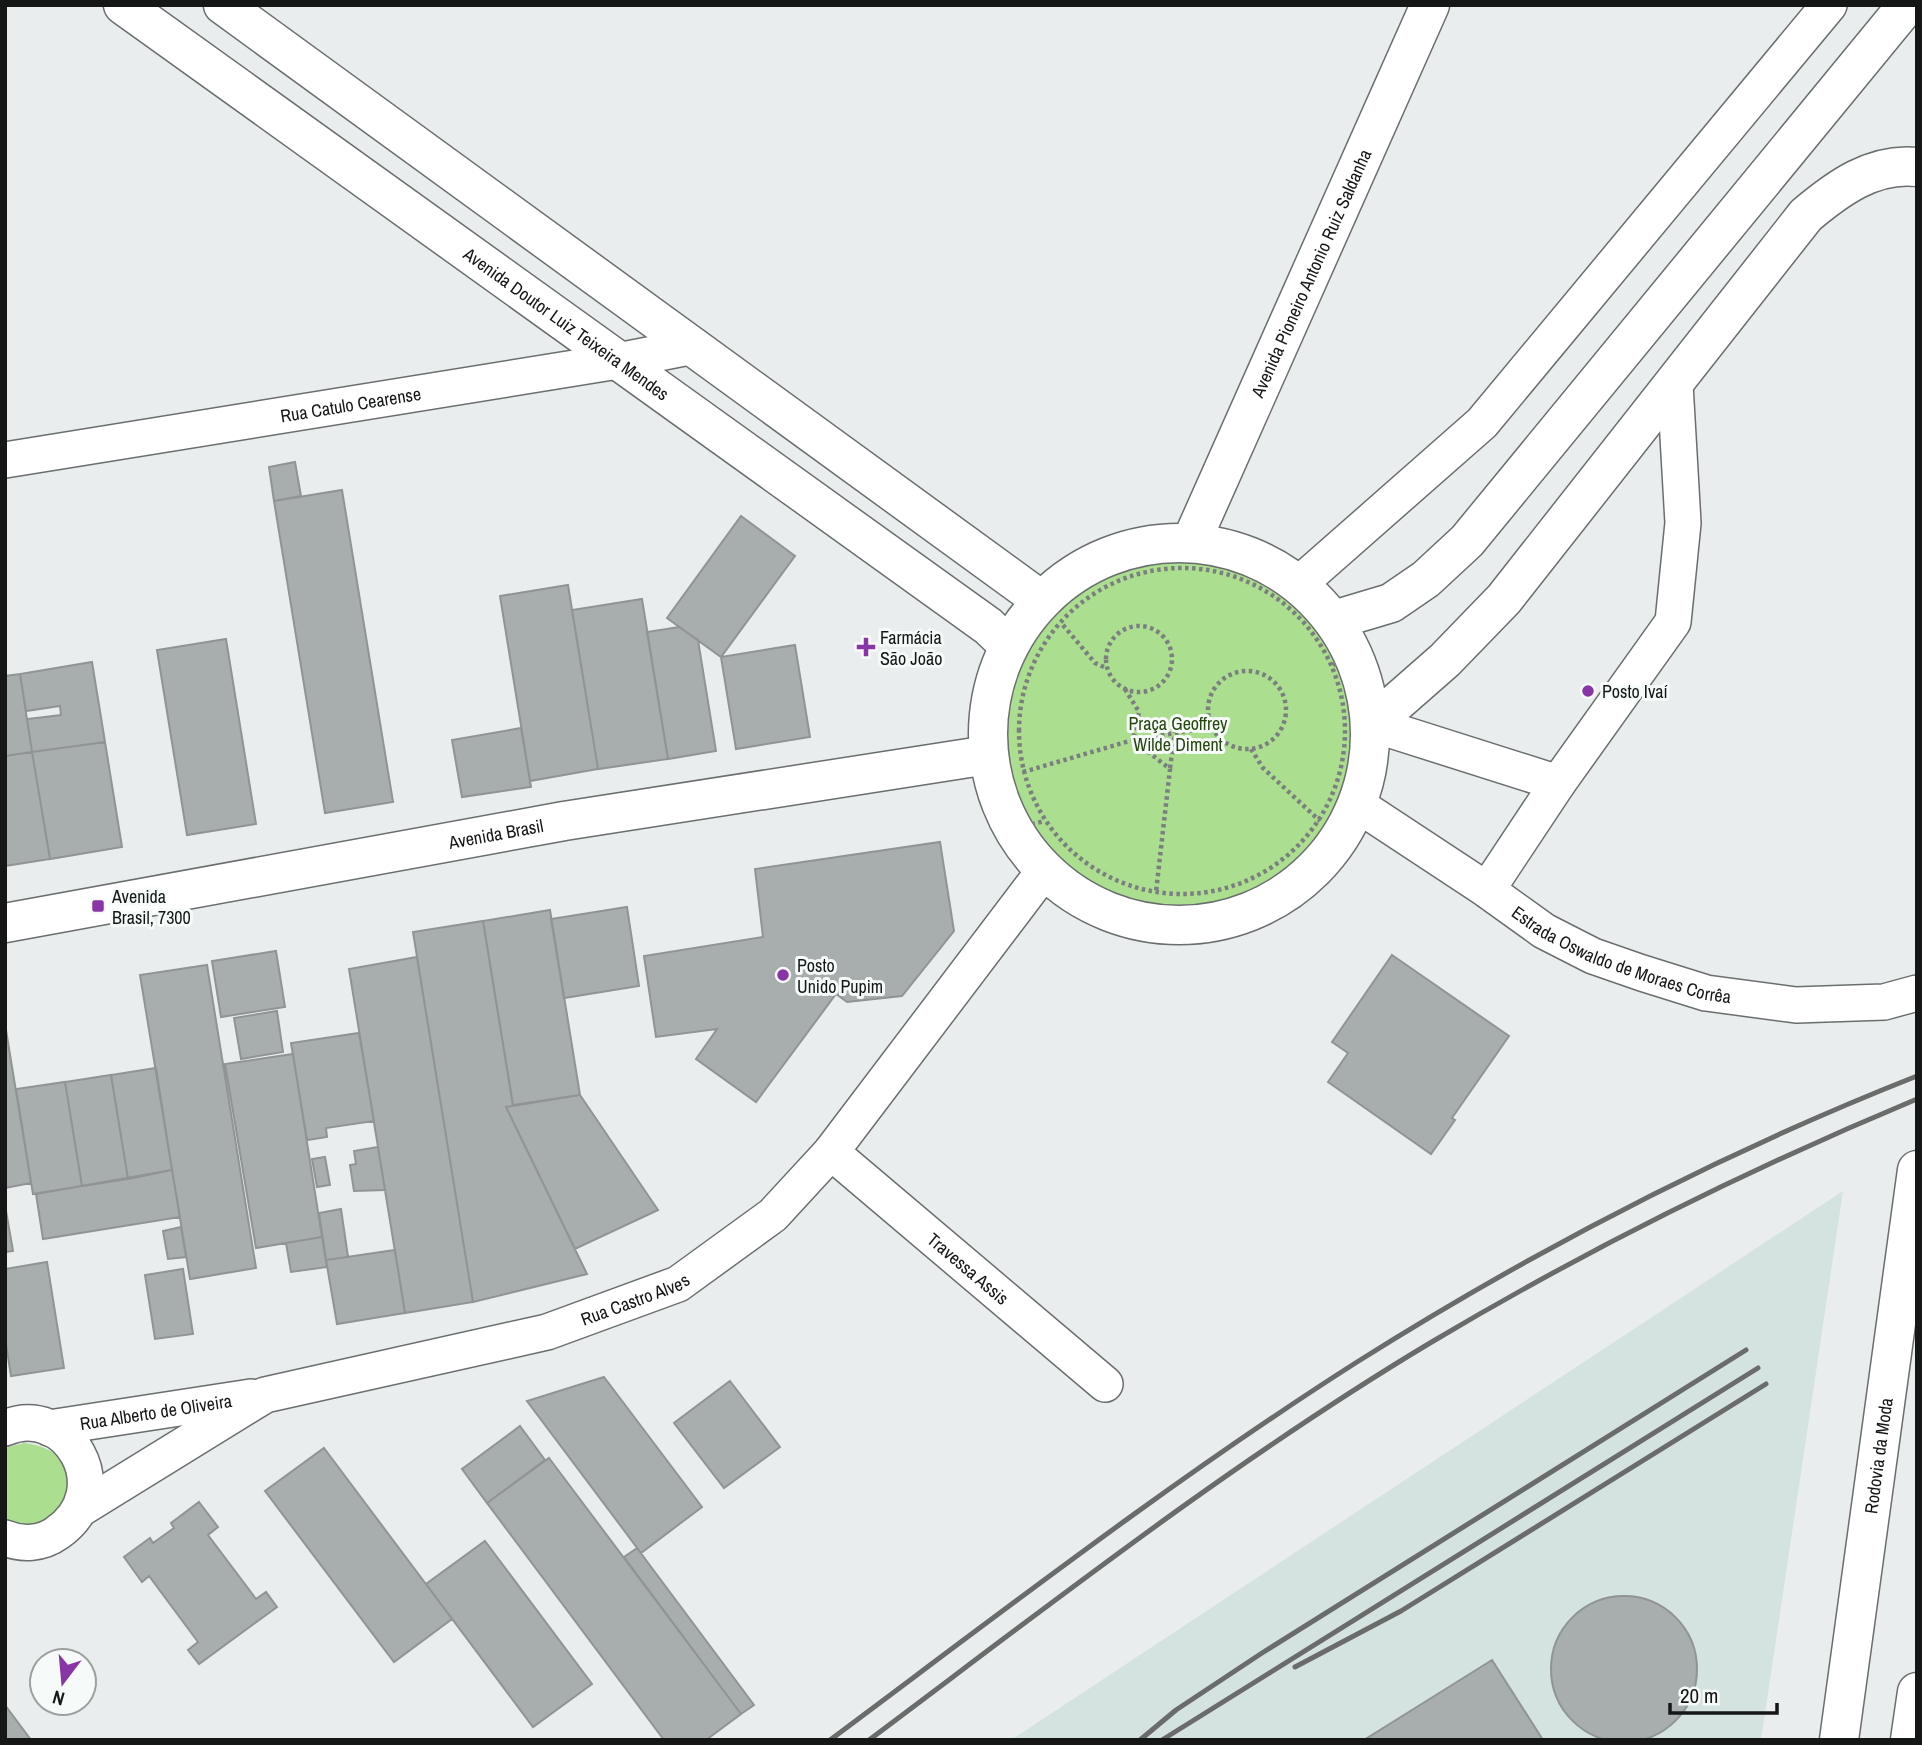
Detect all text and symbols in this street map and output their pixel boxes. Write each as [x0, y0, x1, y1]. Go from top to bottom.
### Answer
street label: Avenida Pioneiro Antonio Ruiz Saldanha [1244, 145, 1377, 402]
street label: Avenida Doutor Luiz Teixeira Mendes [458, 240, 674, 406]
street label: Rua Catulo Cearense [278, 381, 423, 428]
place label: Farmácia São João [880, 625, 942, 671]
marker: Farmácia São João [858, 639, 874, 655]
place label: Posto Ivaí [1602, 679, 1669, 704]
marker: Posto Ivaí [1580, 683, 1596, 699]
park label: Praça Geoffrey Wilde Diment [1128, 711, 1228, 757]
street label: Avenida Brasil [446, 813, 545, 855]
place label: Avenida Brasil, 7300 [111, 884, 191, 930]
marker: Avenida Brasil, 7300 [90, 898, 106, 914]
street label: Estrada Oswaldo de Moraes Corrêa [1507, 900, 1733, 1009]
place label: Posto Unido Pupim [797, 953, 883, 999]
marker: Posto Unido Pupim [775, 967, 791, 983]
street label: Travessa Assis [922, 1227, 1014, 1310]
street label: Rua Castro Alves [577, 1267, 694, 1331]
street label: Rua Alberto de Oliveira [78, 1388, 234, 1436]
street label: Rodovia da Moda [1858, 1396, 1898, 1515]
north arrow [28, 1647, 98, 1717]
scale bar [1670, 1672, 1777, 1716]
text: 20 m [1680, 1681, 1718, 1710]
text: N [49, 1684, 67, 1712]

